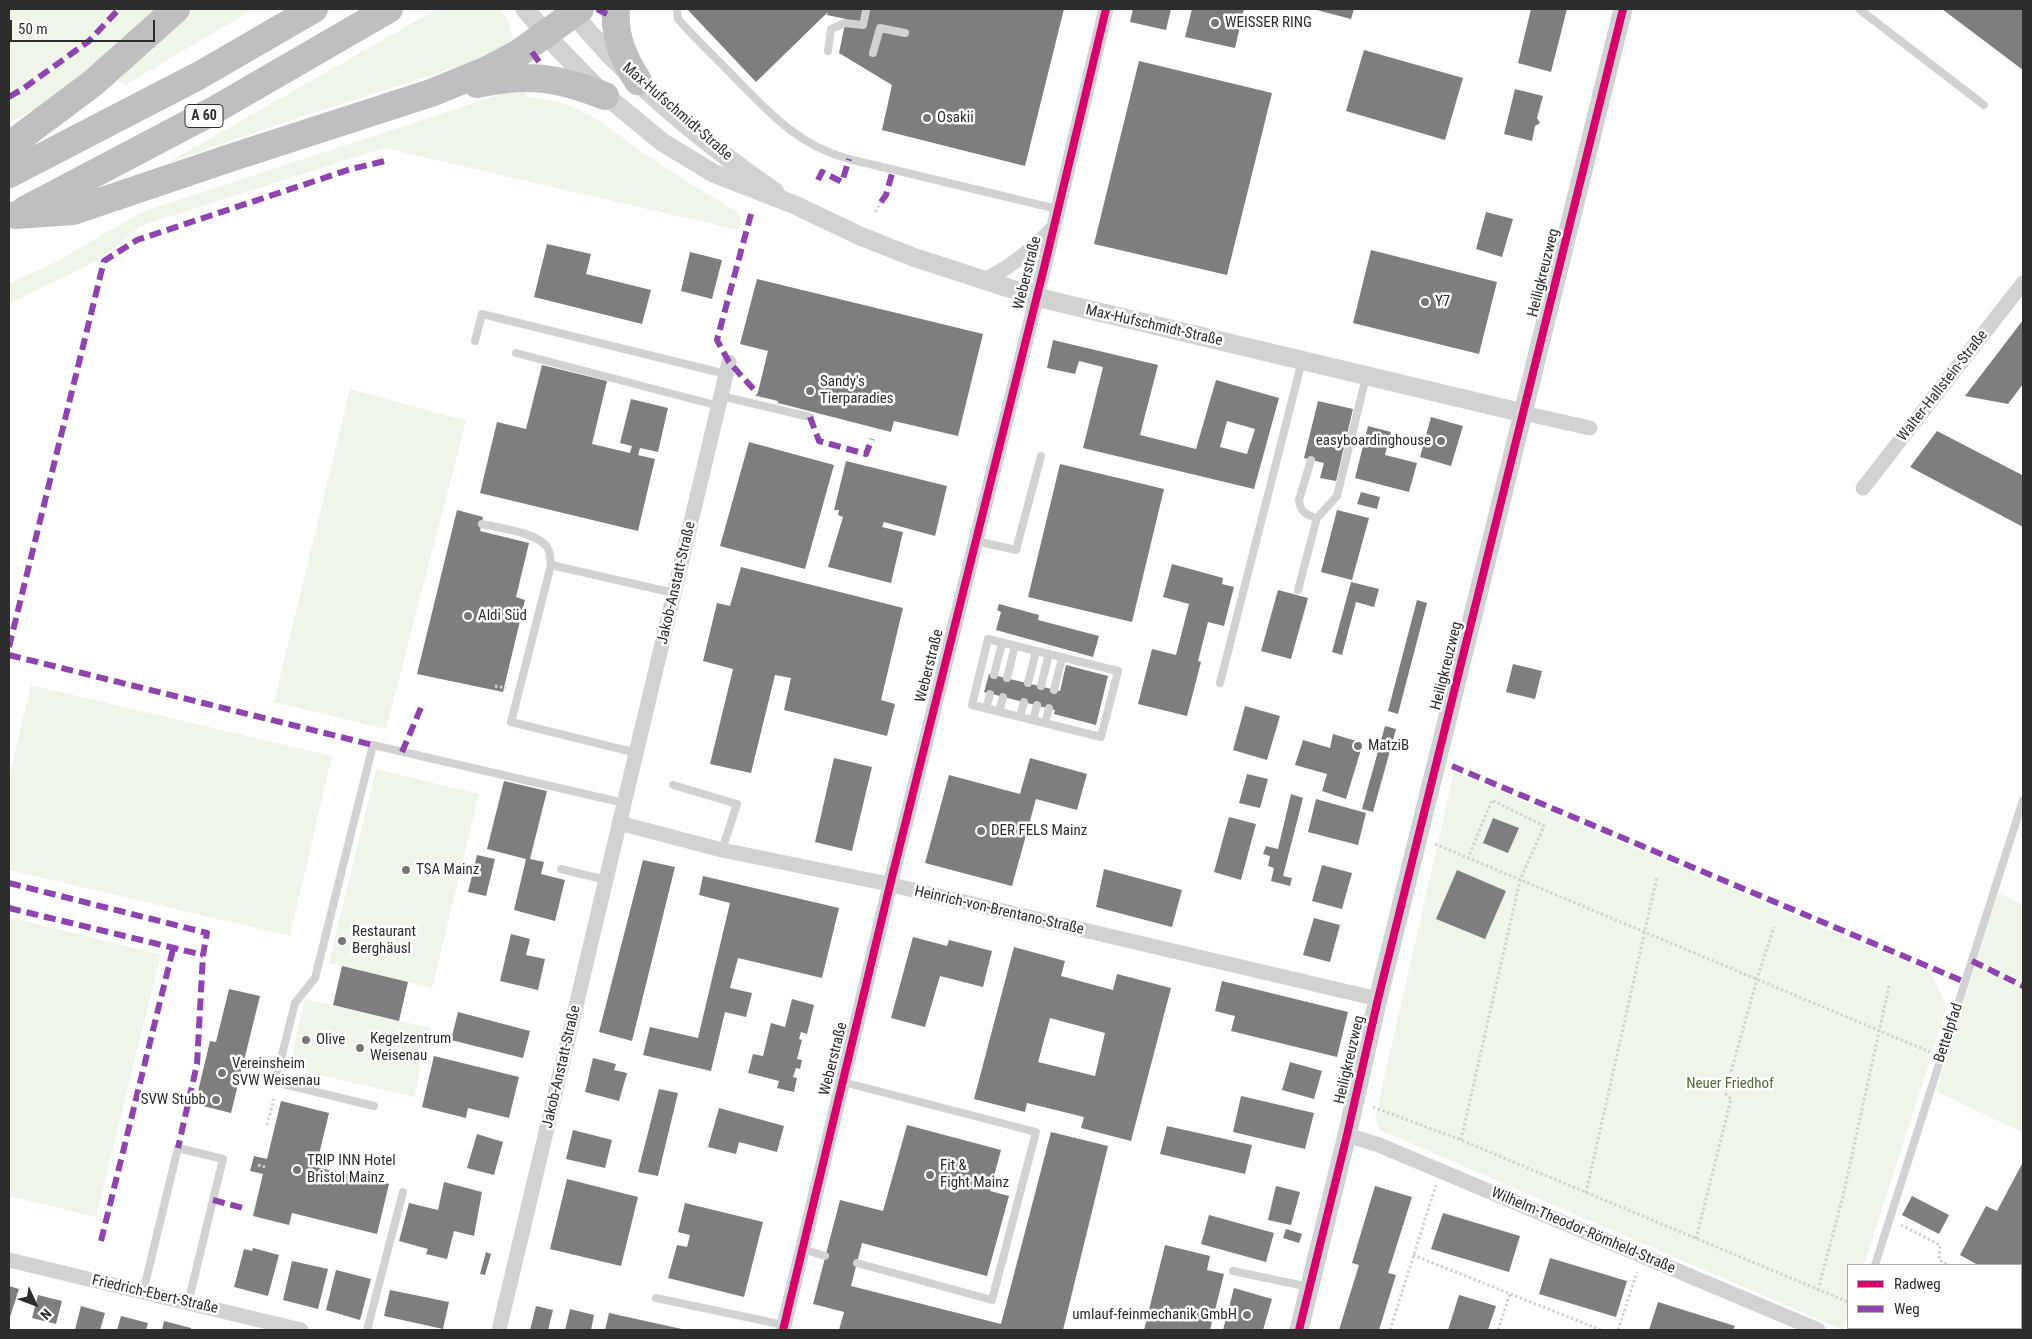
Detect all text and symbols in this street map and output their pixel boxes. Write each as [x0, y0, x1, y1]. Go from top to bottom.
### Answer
scale bar [12, 10, 158, 42]
place label: WEISSER RING [1225, 14, 1312, 32]
marker: WEISSER RING [1209, 17, 1221, 29]
text: 50 m [18, 20, 48, 38]
street label: Max-Hufschmidt-Straße [618, 59, 736, 165]
road number: A 60 [185, 104, 223, 128]
place label: Osakii [937, 109, 974, 127]
marker: Osakii [921, 112, 933, 124]
street label: Heiligkreuzweg [1524, 227, 1564, 319]
street label: Weberstraße [1010, 235, 1046, 311]
place label: Y7 [1435, 293, 1450, 311]
marker: Y7 [1419, 296, 1431, 308]
street label: Max-Hufschmidt-Straße [1084, 301, 1224, 351]
street label: Walter-Hallstein-Straße [1894, 327, 1992, 445]
place label: Sandy's Tierparadies [820, 373, 894, 408]
marker: Sandy's Tierparadies [804, 385, 816, 397]
place label: easyboardinghouse [1316, 432, 1431, 450]
marker: easyboardinghouse [1435, 435, 1447, 447]
street label: Jakob-Anstatt-Straße [654, 520, 700, 646]
place label: Aldi Süd [478, 607, 527, 625]
marker: Aldi Süd [462, 610, 474, 622]
street label: Heiligkreuzweg [1427, 620, 1467, 712]
street label: Weberstraße [912, 628, 948, 704]
place label: MatziB [1368, 737, 1409, 755]
marker: MatziB [1352, 740, 1364, 752]
place label: DER FELS Mainz [991, 822, 1087, 840]
marker: DER FELS Mainz [975, 825, 987, 837]
place label: TSA Mainz [416, 861, 479, 879]
marker: TSA Mainz [400, 864, 412, 876]
street label: Heinrich-von-Brentano-Straße [913, 883, 1085, 939]
place label: Restaurant Berghäusl [352, 923, 416, 958]
marker: Restaurant Berghäusl [336, 935, 348, 947]
street label: Bettelpfad [1931, 1001, 1967, 1065]
street label: Jakob-Anstatt-Straße [539, 1004, 585, 1130]
street label: Heiligkreuzweg [1331, 1014, 1369, 1106]
street label: Weberstraße [816, 1021, 852, 1097]
place label: Kegelzentrum Weisenau [370, 1030, 451, 1065]
place label: Olive [316, 1031, 345, 1049]
marker: Olive [300, 1034, 312, 1046]
marker: Kegelzentrum Weisenau [354, 1042, 366, 1054]
place label: Vereinsheim SVW Weisenau [232, 1055, 320, 1090]
marker: Vereinsheim SVW Weisenau [216, 1067, 228, 1079]
park label: Neuer Friedhof [1686, 1075, 1774, 1093]
place label: SVW Stubb [141, 1091, 206, 1109]
marker: SVW Stubb [210, 1094, 222, 1106]
place label: TRIP INN Hotel Bristol Mainz [307, 1152, 396, 1187]
place label: Fit & Fight Mainz [940, 1157, 1009, 1192]
marker: TRIP INN Hotel Bristol Mainz [291, 1164, 303, 1176]
marker: Fit & Fight Mainz [924, 1169, 936, 1181]
street label: Wilhelm-Theodor-Römheld-Straße [1488, 1184, 1678, 1278]
legend [1847, 1264, 2022, 1329]
street label: Friedrich-Ebert-Straße [90, 1272, 220, 1318]
text: Radweg [1894, 1275, 1941, 1293]
north arrow [10, 1279, 60, 1329]
text: Weg [1894, 1300, 1920, 1318]
text: N [37, 1306, 55, 1323]
place label: umlauf-feinmechanik GmbH [1072, 1306, 1237, 1324]
marker: umlauf-feinmechanik GmbH [1241, 1309, 1253, 1321]

